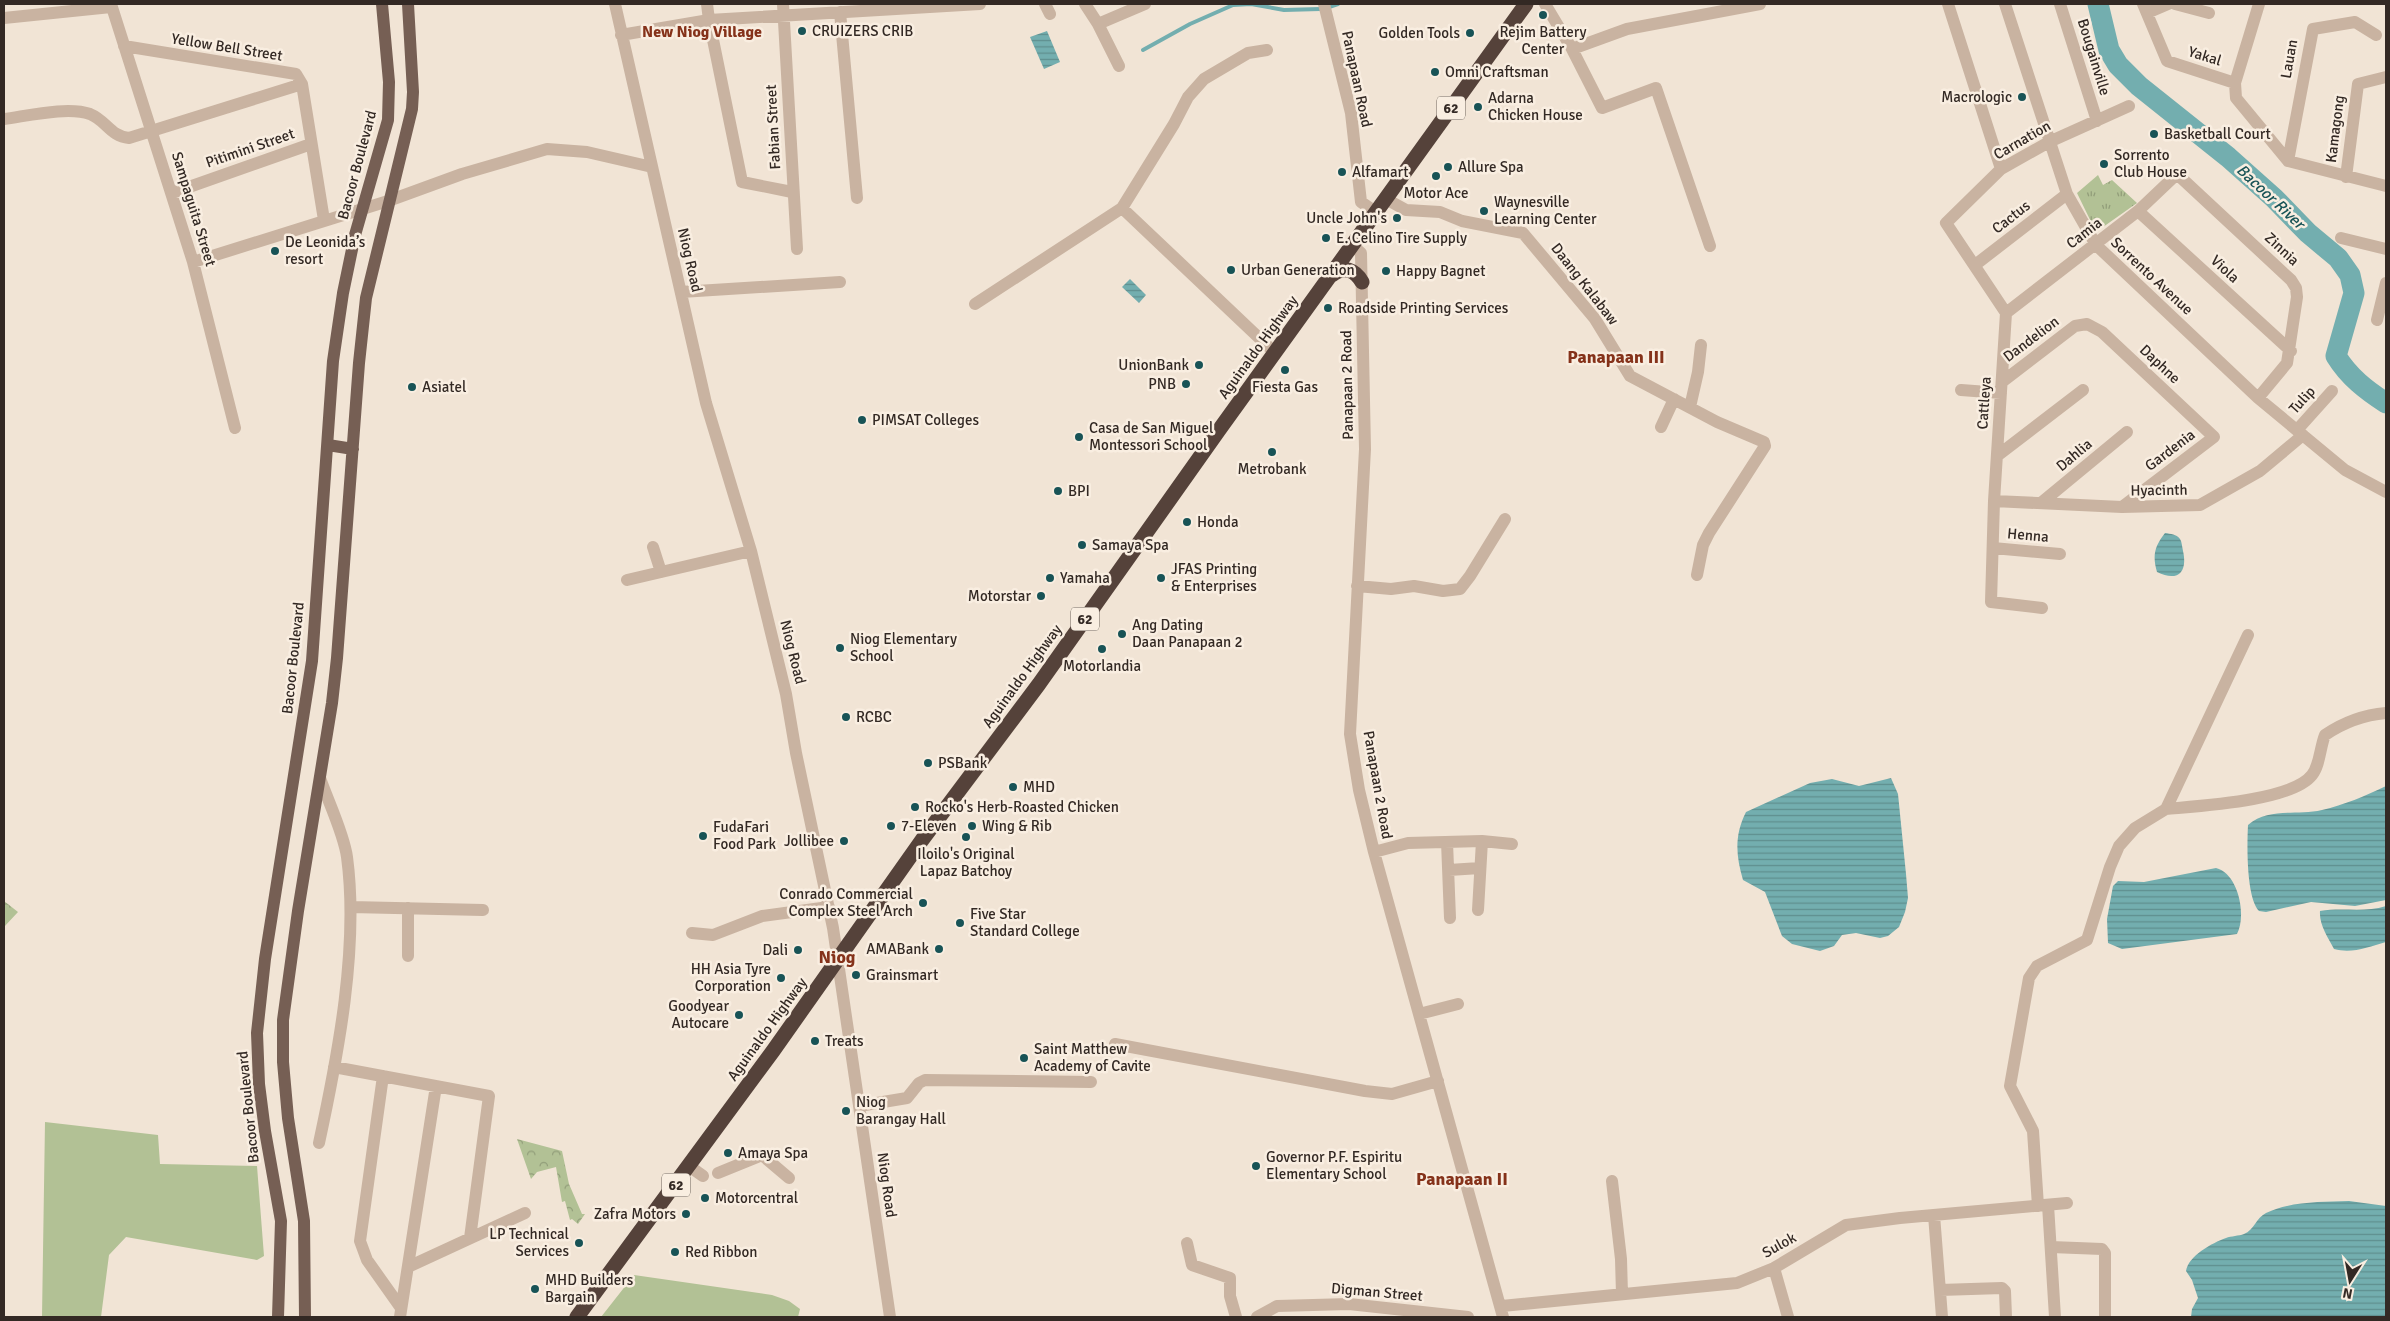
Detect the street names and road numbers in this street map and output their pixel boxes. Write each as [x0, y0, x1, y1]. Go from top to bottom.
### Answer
street label: Bougainville [2074, 16, 2114, 98]
street label: Yellow Bell Street [170, 29, 284, 65]
street label: Panapaan Road [1338, 29, 1376, 129]
street label: Lauan [2277, 38, 2301, 80]
street label: Yakal [2186, 42, 2224, 70]
street label: Fabian Street [762, 84, 784, 170]
street label: Kamagong [2322, 94, 2348, 164]
road number: 62 [1437, 96, 1465, 120]
street label: Bacoor Boulevard [334, 108, 380, 222]
street label: Carnation [1990, 116, 2054, 164]
street label: Pitimini Street [203, 124, 297, 172]
street label: Sampaguita Street [168, 150, 220, 268]
street label: Cactus [1988, 196, 2034, 238]
street label: Camia [2063, 214, 2105, 252]
street label: Niog Road [674, 226, 706, 294]
street label: Zinnia [2261, 229, 2303, 269]
street label: Sorrento Avenue [2107, 233, 2197, 319]
street label: Daang Kalabaw [1547, 239, 1623, 329]
street label: Viola [2207, 251, 2243, 287]
street label: Aguinaldo Highway [1214, 292, 1302, 402]
street label: Dandelion [2000, 312, 2062, 366]
street label: Panapaan 2 Road [1337, 330, 1357, 440]
street label: Daphne [2136, 341, 2184, 387]
street label: Cattleya [1973, 376, 1995, 430]
street label: Tulip [2285, 383, 2319, 417]
street label: Gardenia [2141, 425, 2199, 475]
street label: Dahlia [2052, 435, 2096, 475]
street label: Hyacinth [2130, 481, 2188, 499]
street label: Henna [2006, 524, 2050, 546]
street label: Bacoor Boulevard [278, 601, 308, 715]
road number: 62 [1071, 608, 1099, 630]
street label: Niog Road [776, 618, 810, 686]
street label: Aguinaldo Highway [978, 621, 1066, 731]
street label: Panapaan 2 Road [1360, 729, 1396, 841]
street label: Aguinaldo Highway [723, 974, 811, 1084]
street label: Bacoor Boulevard [233, 1050, 263, 1164]
street label: Niog Road [874, 1151, 900, 1219]
road number: 62 [662, 1174, 690, 1196]
street label: Sulok [1759, 1228, 1800, 1262]
street label: Digman Street [1330, 1279, 1424, 1305]

